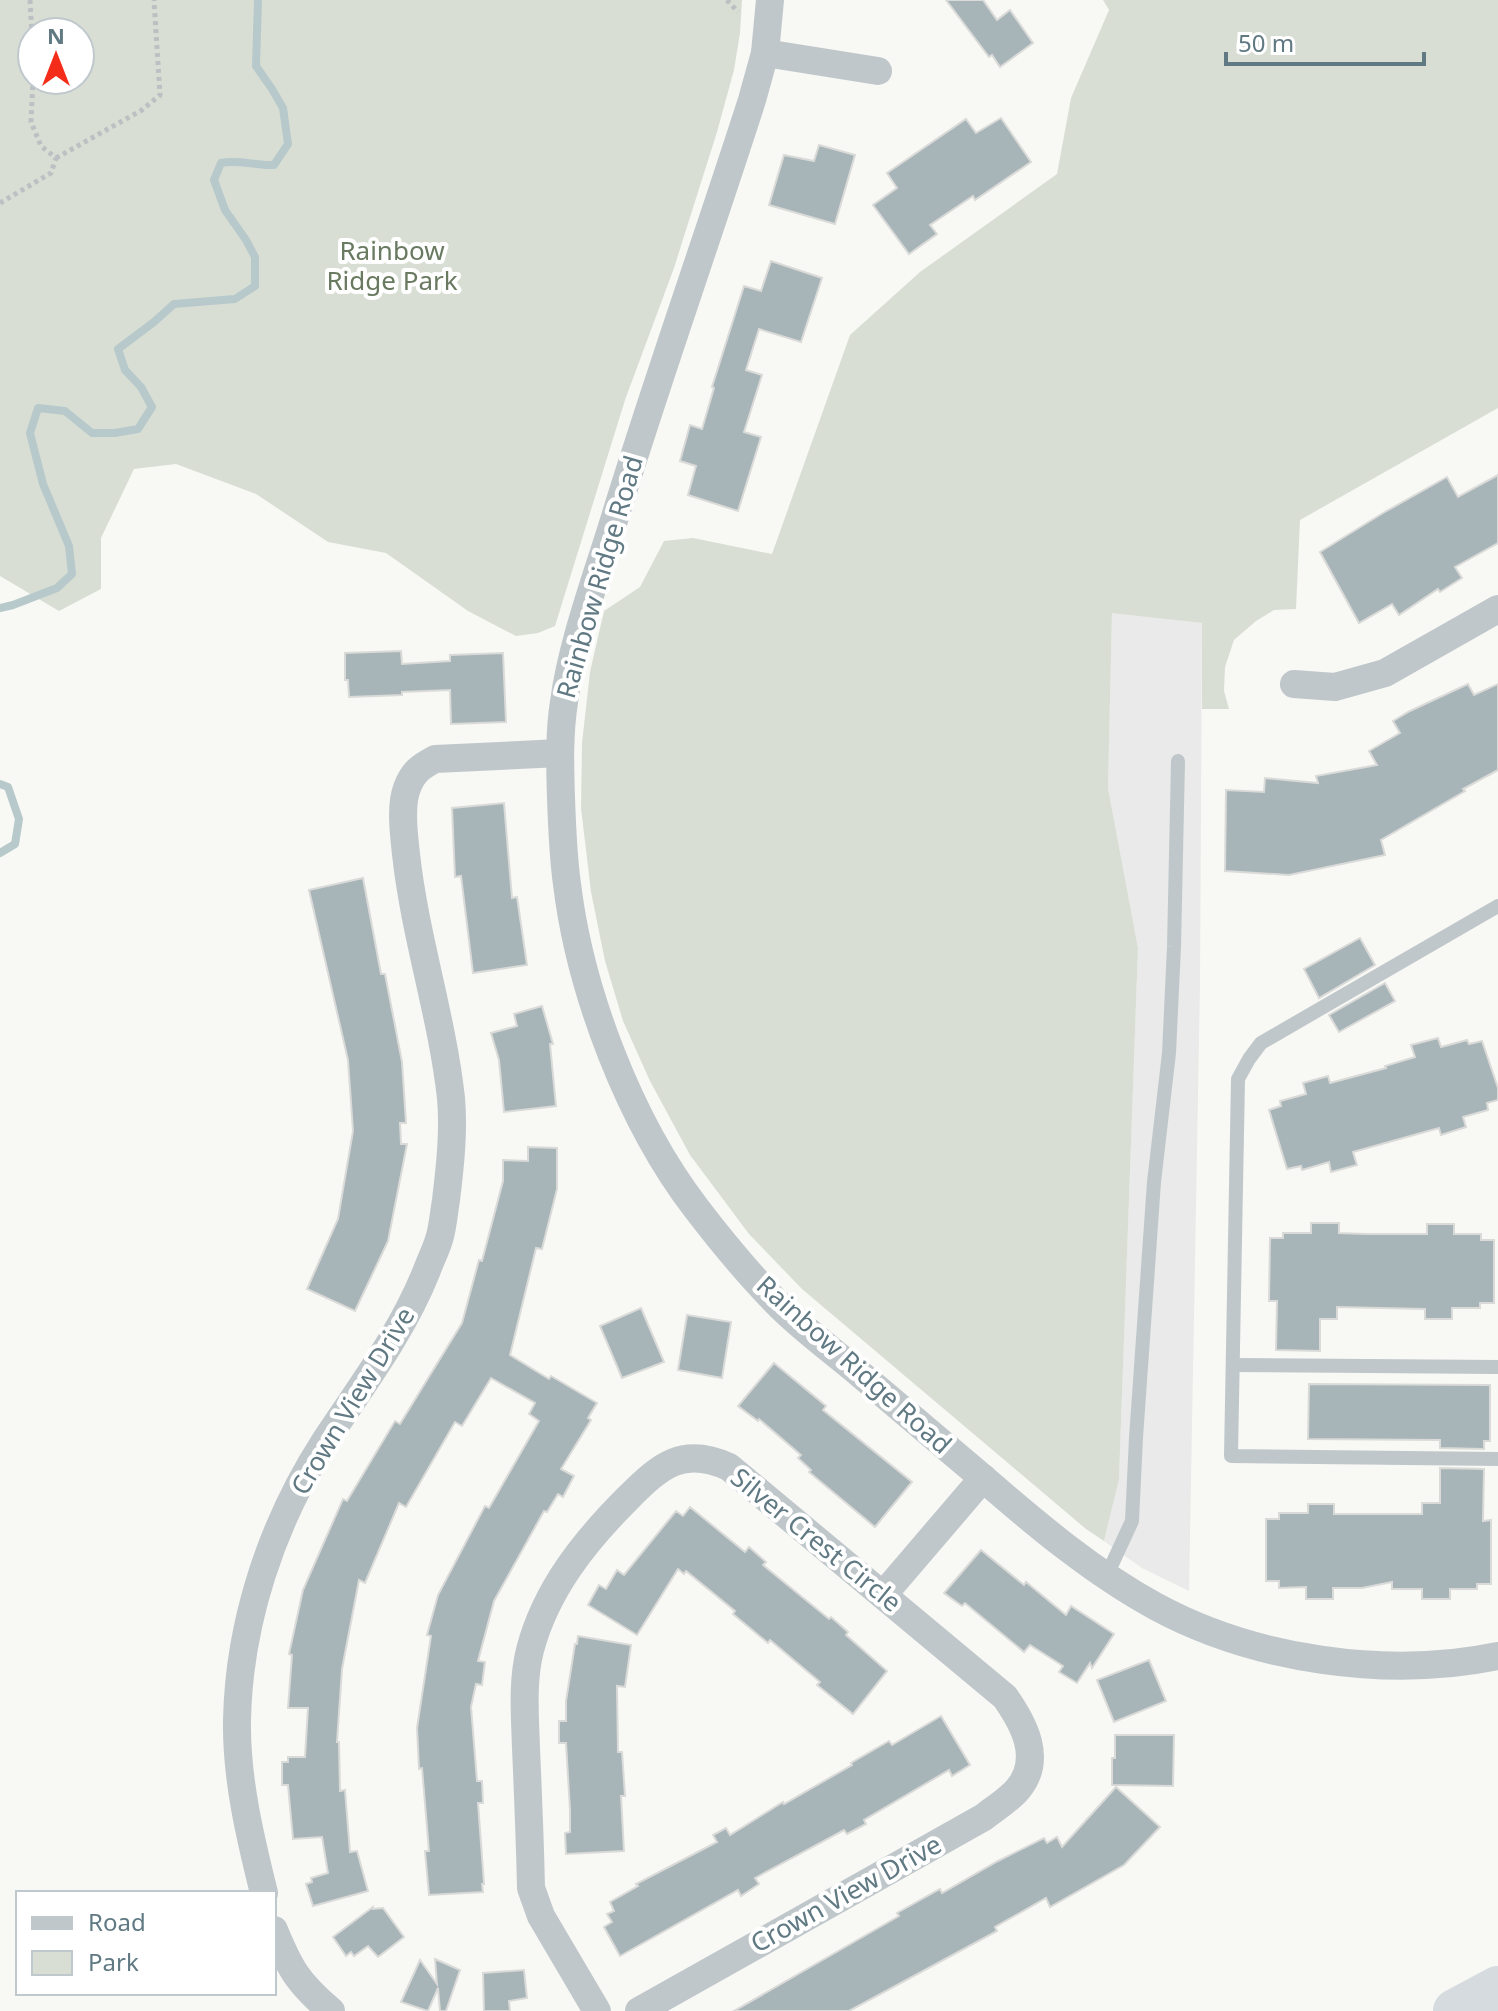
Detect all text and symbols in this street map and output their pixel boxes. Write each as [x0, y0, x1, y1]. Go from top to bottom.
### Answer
north arrow [16, 16, 96, 96]
scale bar [1226, 16, 1424, 66]
text: N [47, 20, 65, 50]
text: 50 m [1238, 26, 1294, 59]
park label: Rainbow Ridge Park [326, 232, 458, 298]
street label: Rainbow Ridge Road [547, 451, 651, 702]
street label: Rainbow Ridge Road [749, 1267, 960, 1462]
street label: Crown View Drive [282, 1300, 422, 1501]
street label: Silver Crest Circle [724, 1459, 910, 1619]
street label: Crown View Drive [744, 1826, 947, 1961]
legend [16, 1891, 276, 1995]
text: Road [88, 1905, 146, 1938]
text: Park [88, 1945, 139, 1978]

